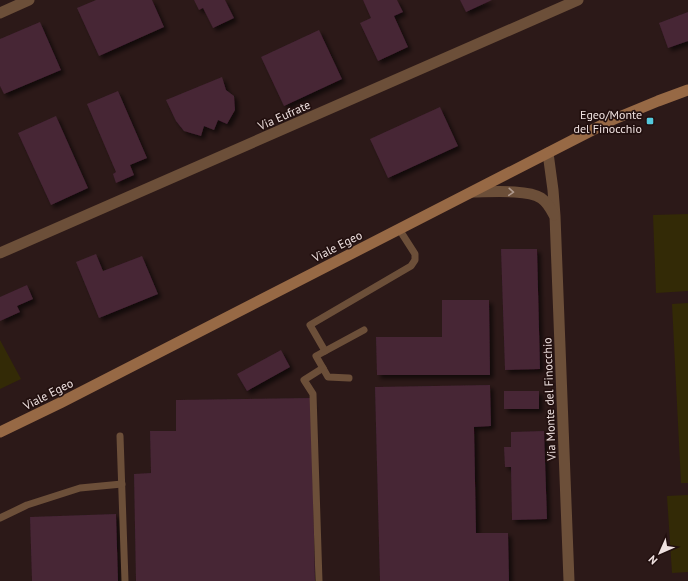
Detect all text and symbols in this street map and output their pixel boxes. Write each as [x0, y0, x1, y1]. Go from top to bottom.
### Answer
street label: Via Eufrate [254, 97, 313, 134]
place label: Egeo/Monte del Finocchio [574, 107, 642, 136]
marker: Egeo/Monte del Finocchio [645, 116, 655, 126]
one-way arrow [509, 188, 515, 196]
street label: Viale Egeo [309, 227, 364, 265]
street label: Via Monte del Finocchio [539, 337, 559, 462]
street label: Viale Egeo [20, 375, 75, 413]
north arrow [640, 533, 680, 573]
text: N [645, 553, 660, 568]

